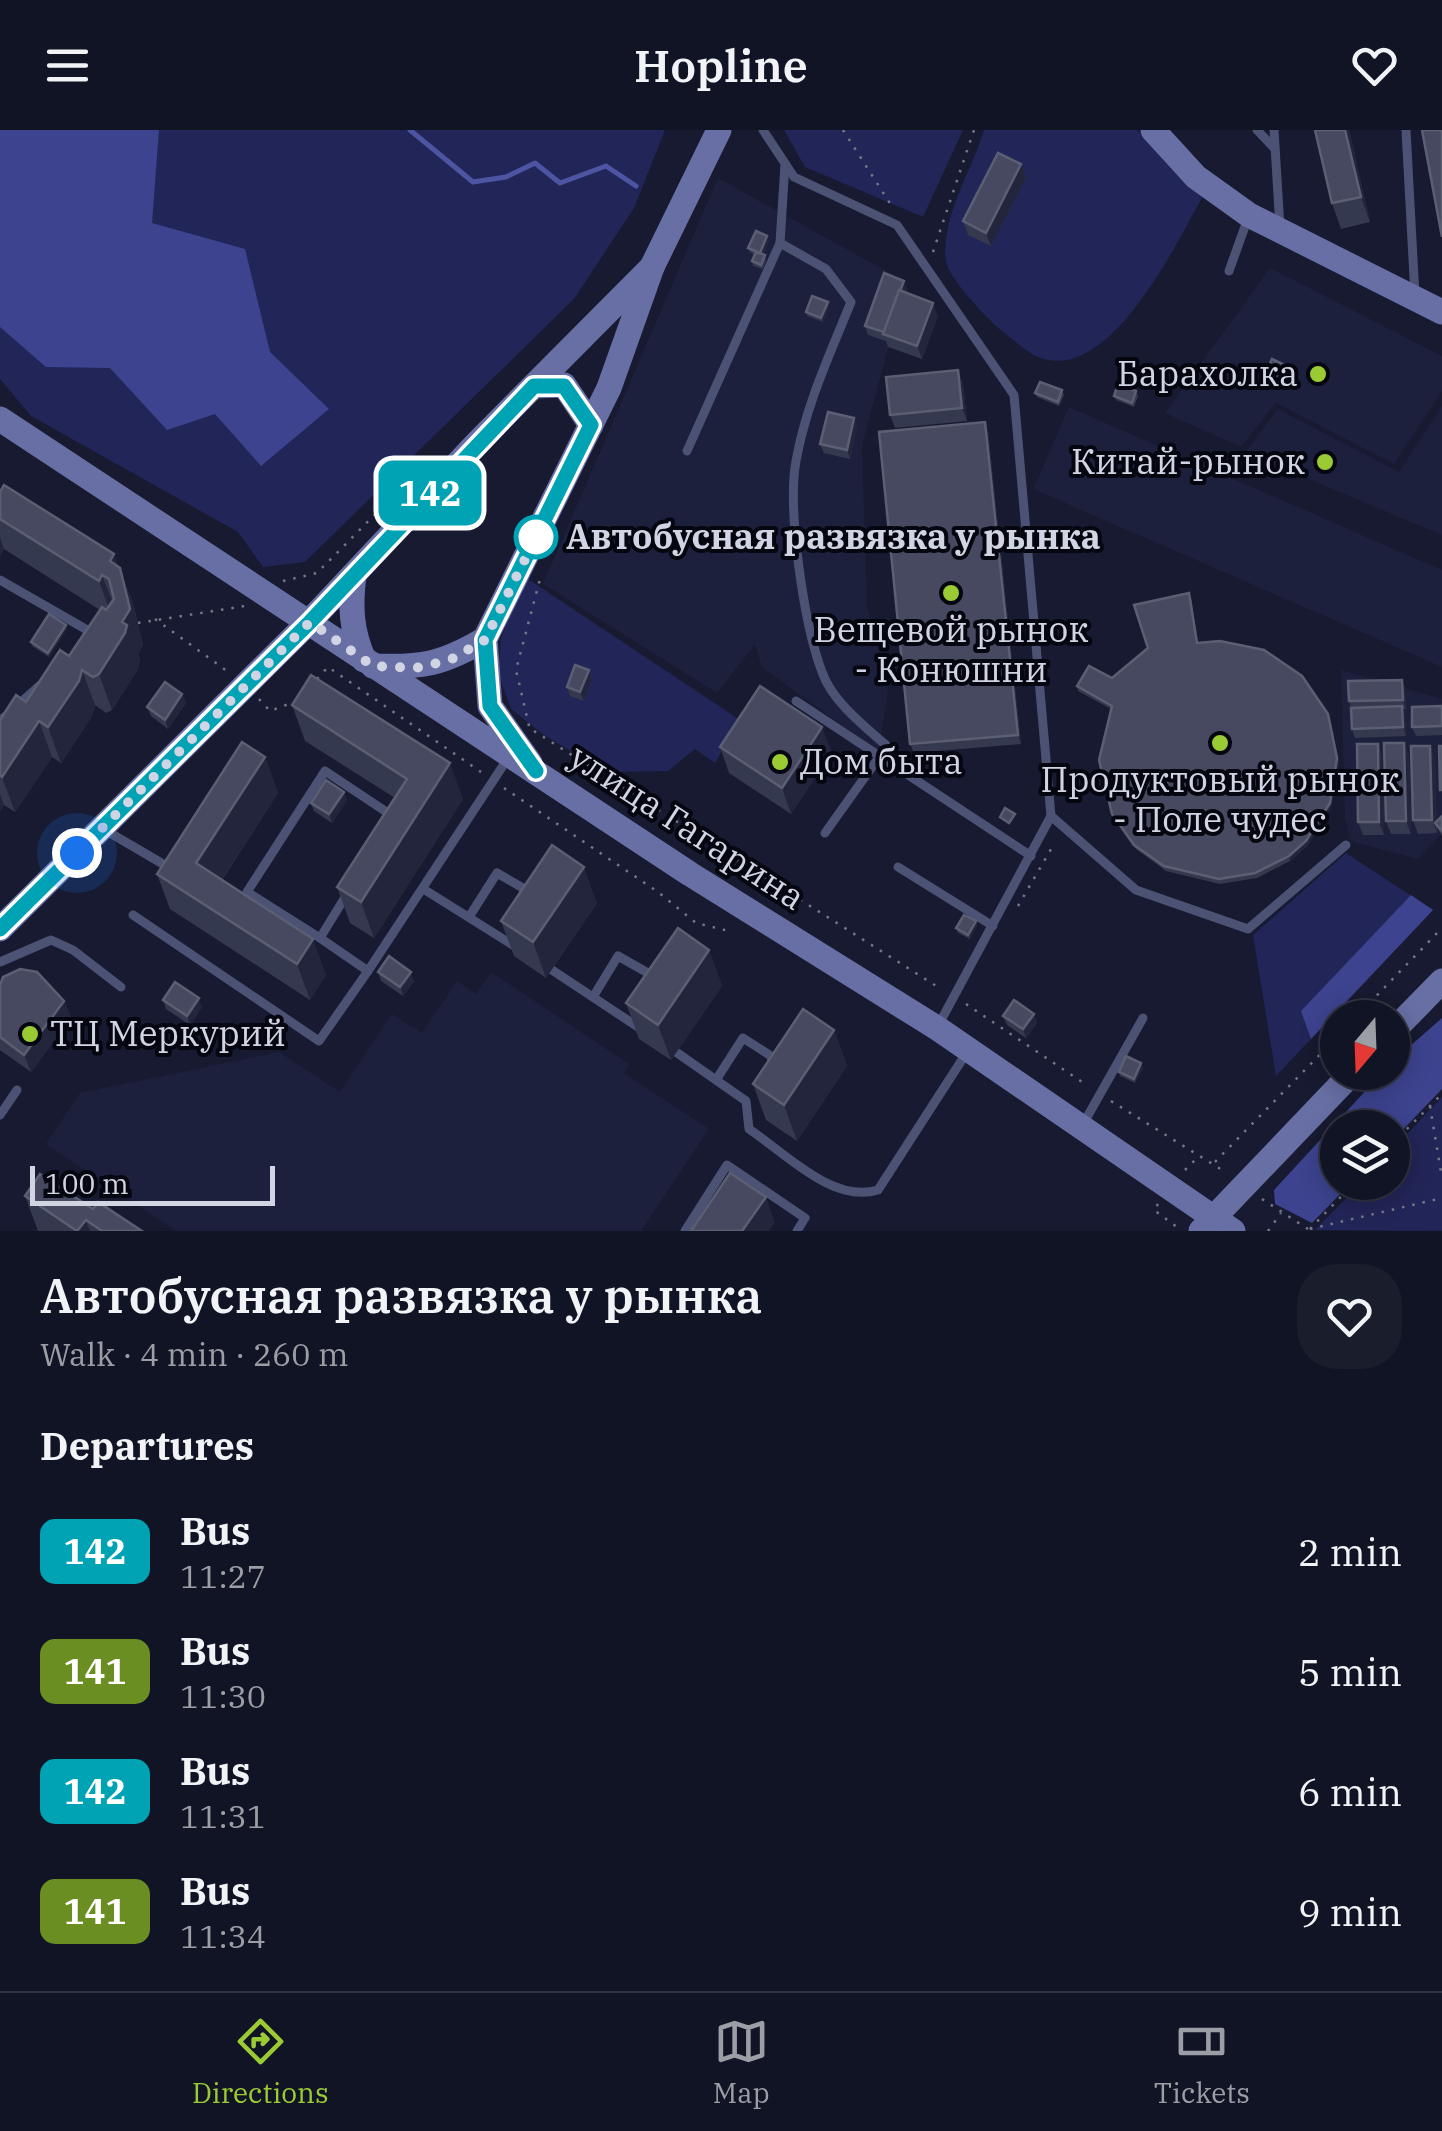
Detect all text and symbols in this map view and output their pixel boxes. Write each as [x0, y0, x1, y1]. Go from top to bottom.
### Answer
text: Hopline [634, 36, 808, 94]
icon: menu [40, 38, 95, 93]
icon: heart [1347, 38, 1402, 93]
place label: Барахолка [1117, 350, 1298, 396]
marker: Барахолка [1307, 363, 1329, 385]
place label: Китай-рынок [1071, 438, 1305, 484]
marker: Китай-рынок [1314, 451, 1336, 473]
line badge: 142 [372, 460, 488, 526]
text: 142 [398, 470, 462, 516]
place label: Автобусная развязка у рынка [566, 513, 1101, 559]
marker: Автобусная развязка у рынка [515, 516, 557, 558]
marker: Вещевой рынок - Конюшни [940, 582, 962, 604]
place label: Вещевой рынок - Конюшни [814, 606, 1089, 692]
marker: Продуктовый рынок - Поле чудес [1209, 732, 1231, 754]
street label: улица Гагарина [561, 733, 814, 920]
place label: Дом быта [800, 738, 963, 784]
marker: Дом быта [769, 751, 791, 773]
place label: Продуктовый рынок - Поле чудес [1041, 756, 1399, 842]
your location [52, 828, 102, 878]
north arrow [1320, 1000, 1410, 1090]
map controls [1320, 1000, 1410, 1200]
place label: ТЦ Меркурий [50, 1010, 286, 1056]
marker: ТЦ Меркурий [19, 1023, 41, 1045]
button: layers [1320, 1110, 1410, 1200]
scale bar [30, 1161, 275, 1206]
text: 100 m [45, 1165, 129, 1202]
text: Автобусная развязка у рынка [40, 1264, 762, 1326]
button: heart [1297, 1264, 1402, 1369]
text: Walk · 4 min · 260 m [40, 1333, 348, 1375]
text: Departures [40, 1421, 254, 1470]
text: Bus [180, 1506, 250, 1555]
text: 2 min [1298, 1527, 1402, 1576]
text: 142 [63, 1528, 127, 1574]
text: 11:27 [180, 1555, 266, 1597]
text: Bus [180, 1626, 250, 1675]
text: 5 min [1298, 1647, 1402, 1696]
text: 141 [63, 1648, 127, 1694]
text: 11:30 [180, 1675, 266, 1717]
text: Bus [180, 1746, 250, 1795]
text: 6 min [1298, 1767, 1402, 1816]
text: 142 [63, 1768, 127, 1814]
text: 11:31 [180, 1795, 266, 1837]
text: Bus [180, 1866, 250, 1915]
text: 9 min [1298, 1887, 1402, 1936]
text: 141 [63, 1888, 127, 1934]
text: 11:34 [180, 1915, 266, 1957]
tab: Directions [192, 2014, 329, 2111]
tab: Map [713, 2014, 770, 2111]
tab: Tickets [1154, 2014, 1250, 2111]

